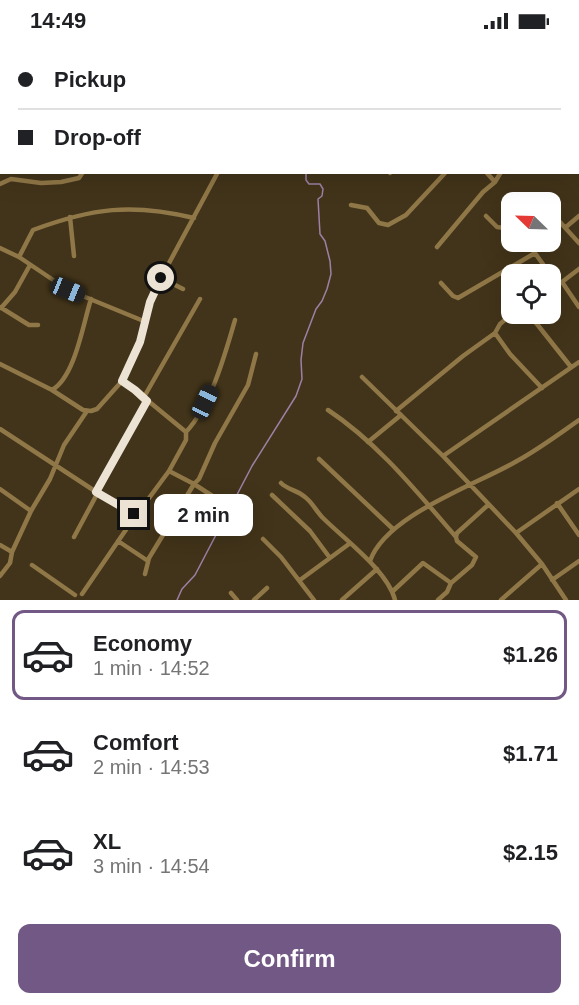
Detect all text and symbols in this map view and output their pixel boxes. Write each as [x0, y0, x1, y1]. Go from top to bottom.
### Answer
text: 14:49 [30, 8, 86, 33]
text: Pickup [54, 67, 126, 92]
text: Drop-off [54, 125, 141, 150]
north arrow [501, 192, 561, 252]
map controls [501, 192, 561, 324]
route start [147, 264, 174, 291]
button: locate [501, 264, 561, 324]
car [48, 275, 88, 305]
car [189, 382, 221, 422]
callout: 2 min [155, 493, 254, 535]
route end [120, 500, 147, 527]
text: 2 min [177, 504, 230, 526]
icon: car [21, 628, 75, 682]
text: Economy [93, 631, 192, 656]
text: $1.26 [503, 642, 558, 667]
text: 1 min · 14:52 [93, 657, 210, 679]
icon: car [21, 727, 75, 781]
text: Comfort [93, 730, 179, 755]
text: $1.71 [503, 741, 558, 766]
text: 2 min · 14:53 [93, 756, 210, 778]
icon: car [21, 826, 75, 880]
text: XL [93, 829, 121, 854]
text: $2.15 [503, 840, 558, 865]
text: 3 min · 14:54 [93, 855, 210, 877]
button: Confirm [18, 924, 561, 993]

